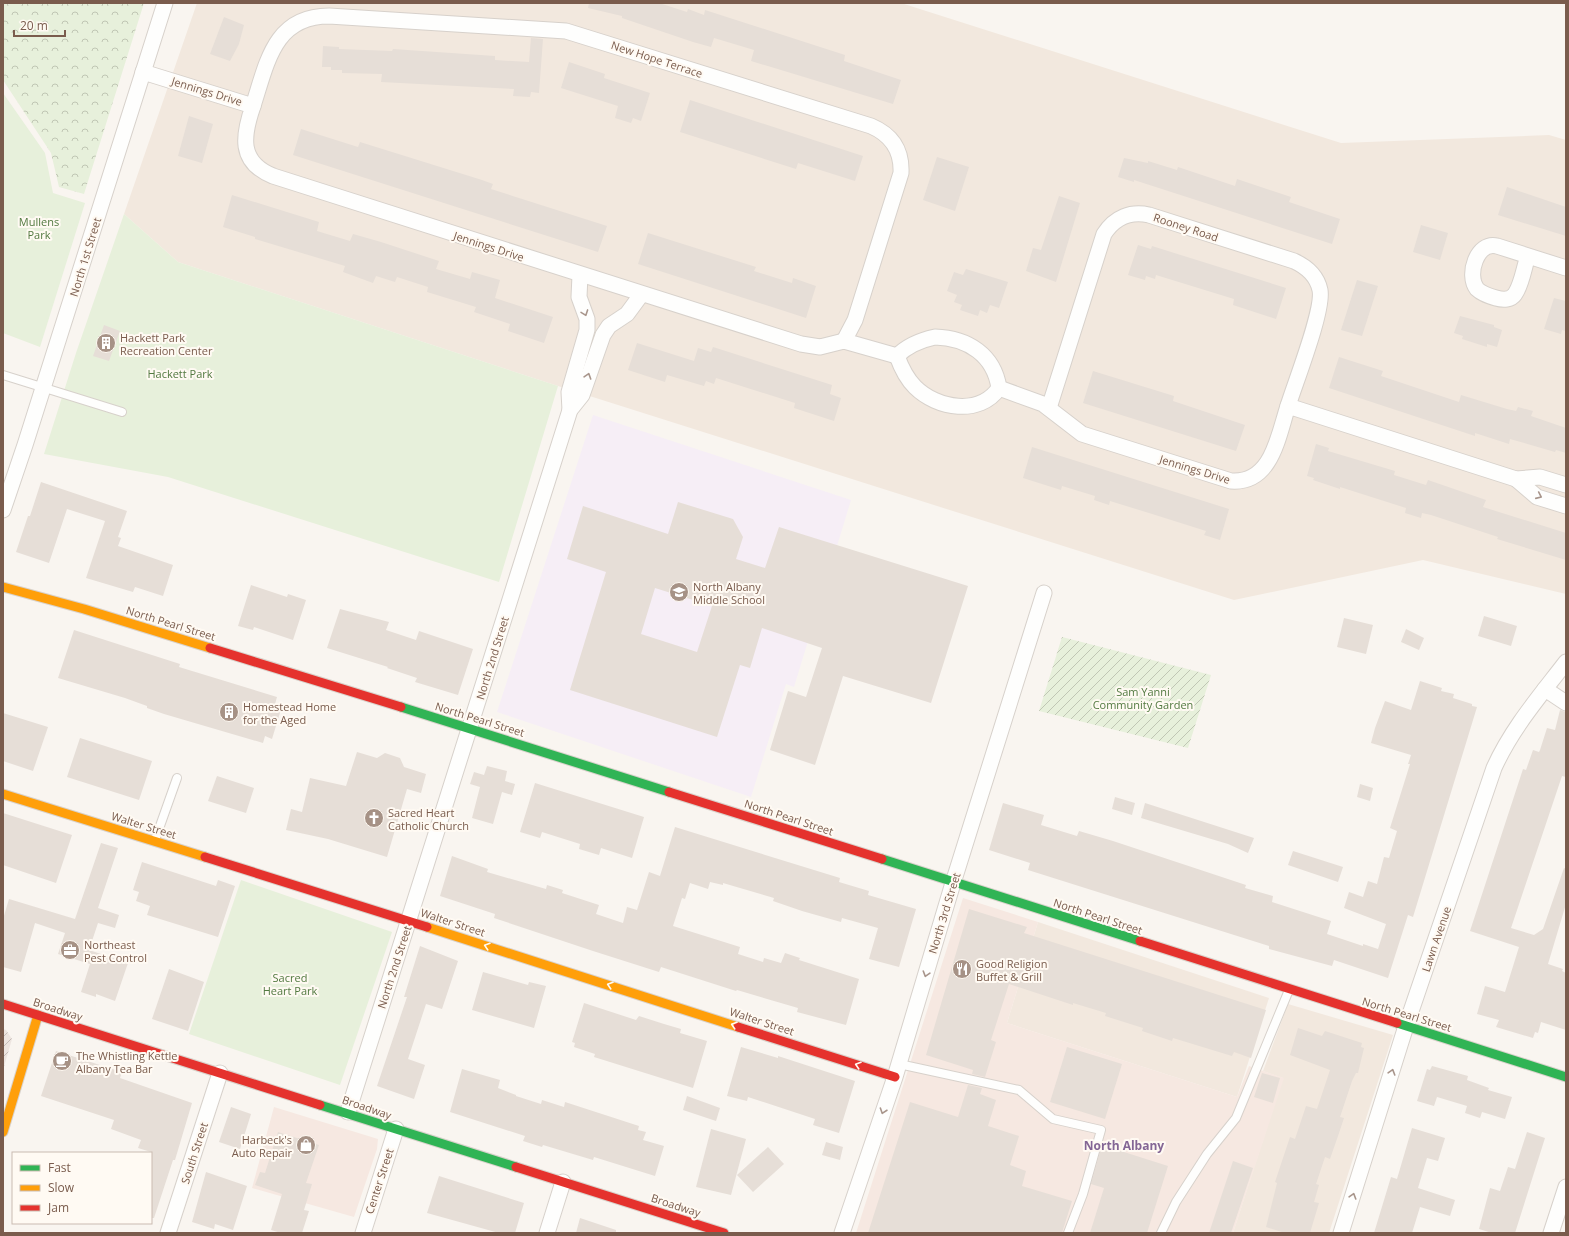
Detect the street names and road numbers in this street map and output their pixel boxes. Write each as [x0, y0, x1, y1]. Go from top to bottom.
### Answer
street label: New Hope Terrace [609, 37, 705, 81]
street label: Jennings Drive [169, 73, 244, 109]
street label: Rooney Road [1152, 209, 1220, 245]
street label: North 1st Street [66, 216, 104, 298]
street label: Jennings Drive [451, 227, 526, 264]
street label: Jennings Drive [1157, 451, 1232, 487]
street label: North Pearl Street [124, 602, 218, 644]
street label: North 2nd Street [472, 614, 512, 701]
street label: North Pearl Street [433, 698, 527, 740]
street label: North Pearl Street [743, 796, 835, 838]
street label: Walter Street [110, 808, 178, 842]
street label: North 3rd Street [925, 871, 963, 955]
street label: North Pearl Street [1052, 895, 1144, 937]
street label: Walter Street [419, 904, 487, 940]
street label: Lawn Avenue [1418, 904, 1454, 974]
street label: North 2nd Street [374, 924, 414, 1010]
street label: North Pearl Street [1360, 993, 1454, 1035]
street label: Broadway [31, 994, 85, 1024]
street label: Walter Street [728, 1003, 796, 1039]
street label: Broadway [340, 1092, 394, 1123]
street label: South Street [177, 1120, 211, 1186]
street label: Center Street [361, 1146, 397, 1216]
street label: Broadway [649, 1190, 703, 1220]

